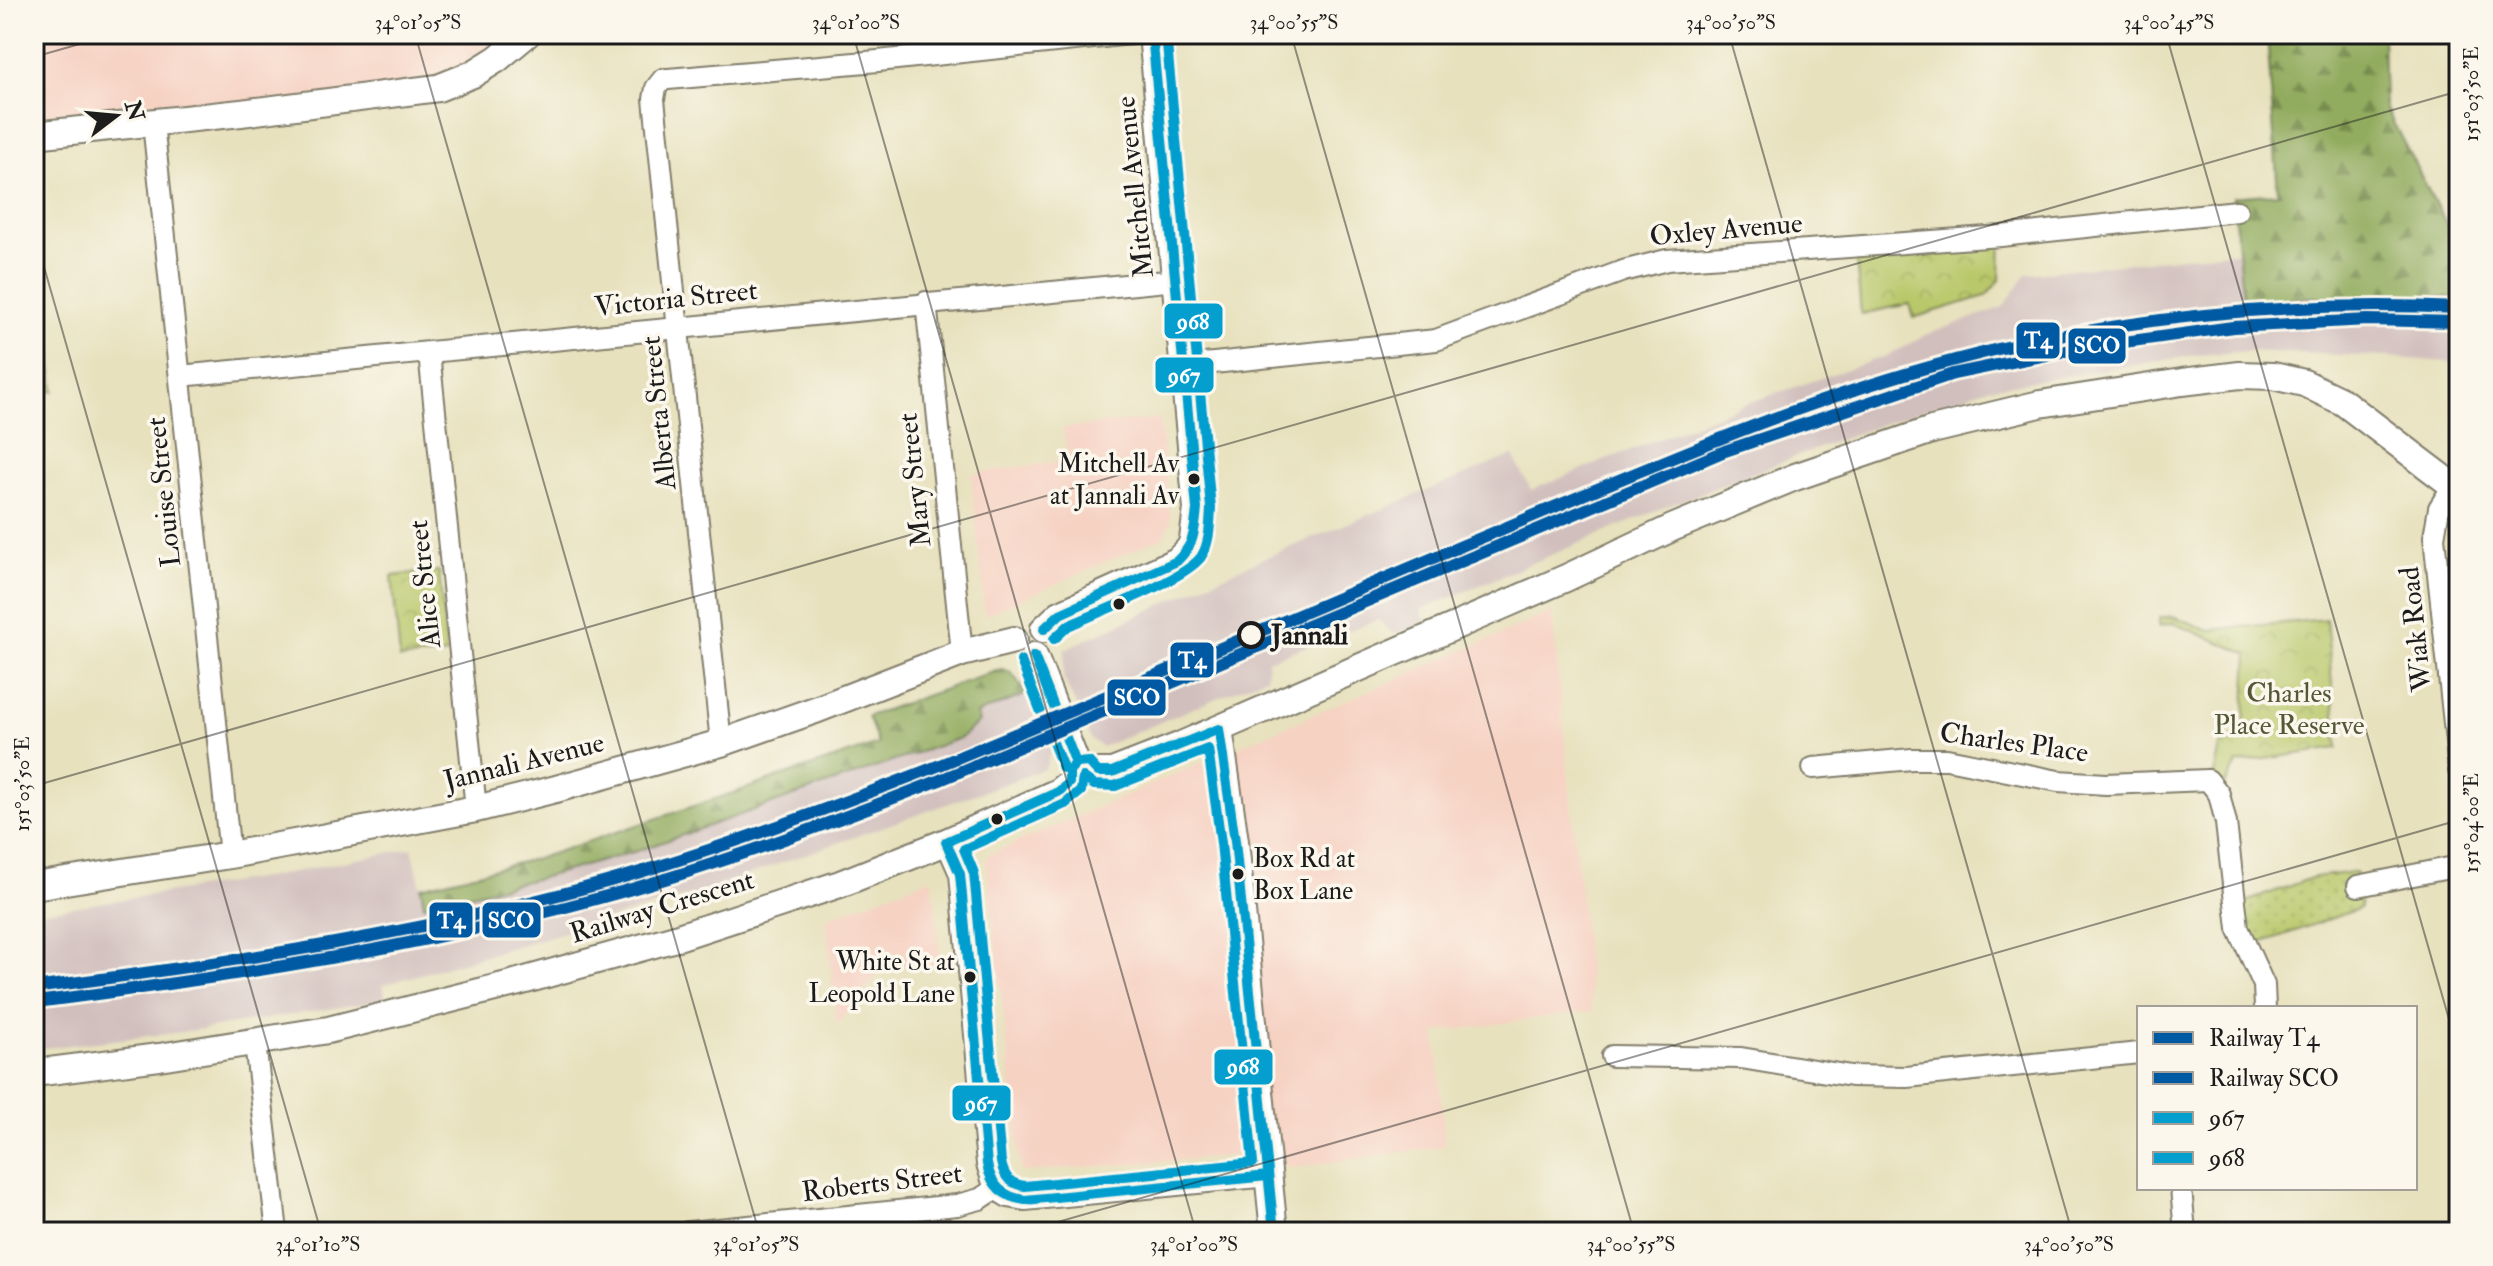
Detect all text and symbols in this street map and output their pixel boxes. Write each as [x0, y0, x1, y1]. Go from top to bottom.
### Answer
text: 34°01'05"S [375, 10, 461, 35]
text: 34°01'00"S [812, 10, 900, 35]
text: 34°00'55"S [1250, 10, 1338, 35]
text: 34°00'50"S [1686, 10, 1776, 35]
text: 34°00'45"S [2124, 10, 2214, 35]
text: 151°03'50"E [2459, 46, 2484, 142]
north arrow [76, 76, 156, 156]
street label: Mitchell Avenue [1108, 94, 1162, 280]
text: N [118, 96, 151, 124]
street label: Oxley Avenue [1648, 206, 1804, 254]
street label: Victoria Street [593, 273, 759, 325]
line badge: 968 [1163, 302, 1224, 340]
text: 968 [1175, 308, 1210, 336]
line badge: T4 [2015, 321, 2061, 360]
text: T4 [2023, 327, 2054, 355]
line badge: SCO [2067, 327, 2127, 365]
text: SCO [2074, 332, 2120, 360]
street label: Alberta Street [634, 334, 685, 493]
line badge: 967 [1154, 356, 1215, 394]
text: 967 [1166, 362, 1201, 390]
street label: Mary Street [891, 411, 939, 549]
street label: Louise Street [139, 415, 189, 569]
place label: Mitchell Av at Jannali Av [1050, 448, 1180, 512]
marker: Mitchell Av at Jannali Av [1186, 471, 1202, 487]
street label: Alice Street [401, 518, 449, 651]
street label: Wiak Road [2392, 565, 2440, 694]
unlabelled marker [1111, 596, 1127, 612]
place label: Jannali [1269, 618, 1349, 653]
marker: Jannali [1238, 622, 1264, 648]
line badge: T4 [1169, 641, 1215, 679]
text: T4 [1177, 647, 1208, 675]
park label: Charles Place Reserve [2213, 676, 2365, 743]
line badge: SCO [1106, 678, 1167, 717]
text: SCO [1114, 684, 1160, 712]
street label: Charles Place [1938, 715, 2091, 771]
street label: Jannali Avenue [439, 725, 608, 799]
text: 151°03'50"E [10, 736, 35, 832]
text: 151°04'00"E [2459, 773, 2484, 873]
unlabelled marker [989, 811, 1005, 827]
place label: Box Rd at Box Lane [1253, 843, 1355, 907]
street label: Railway Crescent [566, 862, 758, 952]
marker: Box Rd at Box Lane [1230, 866, 1246, 882]
line badge: T4 [428, 901, 474, 939]
line badge: SCO [481, 901, 542, 939]
text: T4 [436, 907, 467, 935]
text: SCO [488, 907, 534, 935]
place label: White St at Leopold Lane [809, 946, 955, 1011]
marker: White St at Leopold Lane [962, 969, 978, 985]
legend [2137, 1006, 2417, 1190]
text: Railway T4 [2209, 1023, 2320, 1054]
line badge: 968 [1213, 1048, 1274, 1086]
text: 968 [1225, 1053, 1260, 1081]
text: Railway SCO [2209, 1063, 2339, 1094]
line badge: 967 [951, 1084, 1012, 1122]
text: 967 [963, 1090, 998, 1118]
text: 967 [2207, 1103, 2244, 1134]
text: 968 [2207, 1143, 2245, 1174]
street label: Roberts Street [800, 1156, 964, 1210]
text: 34°01'10"S [276, 1232, 360, 1257]
text: 34°01'05"S [713, 1232, 799, 1257]
text: 34°01'00"S [1150, 1232, 1238, 1257]
text: 34°00'55"S [1587, 1232, 1675, 1257]
text: 34°00'50"S [2024, 1232, 2114, 1257]

